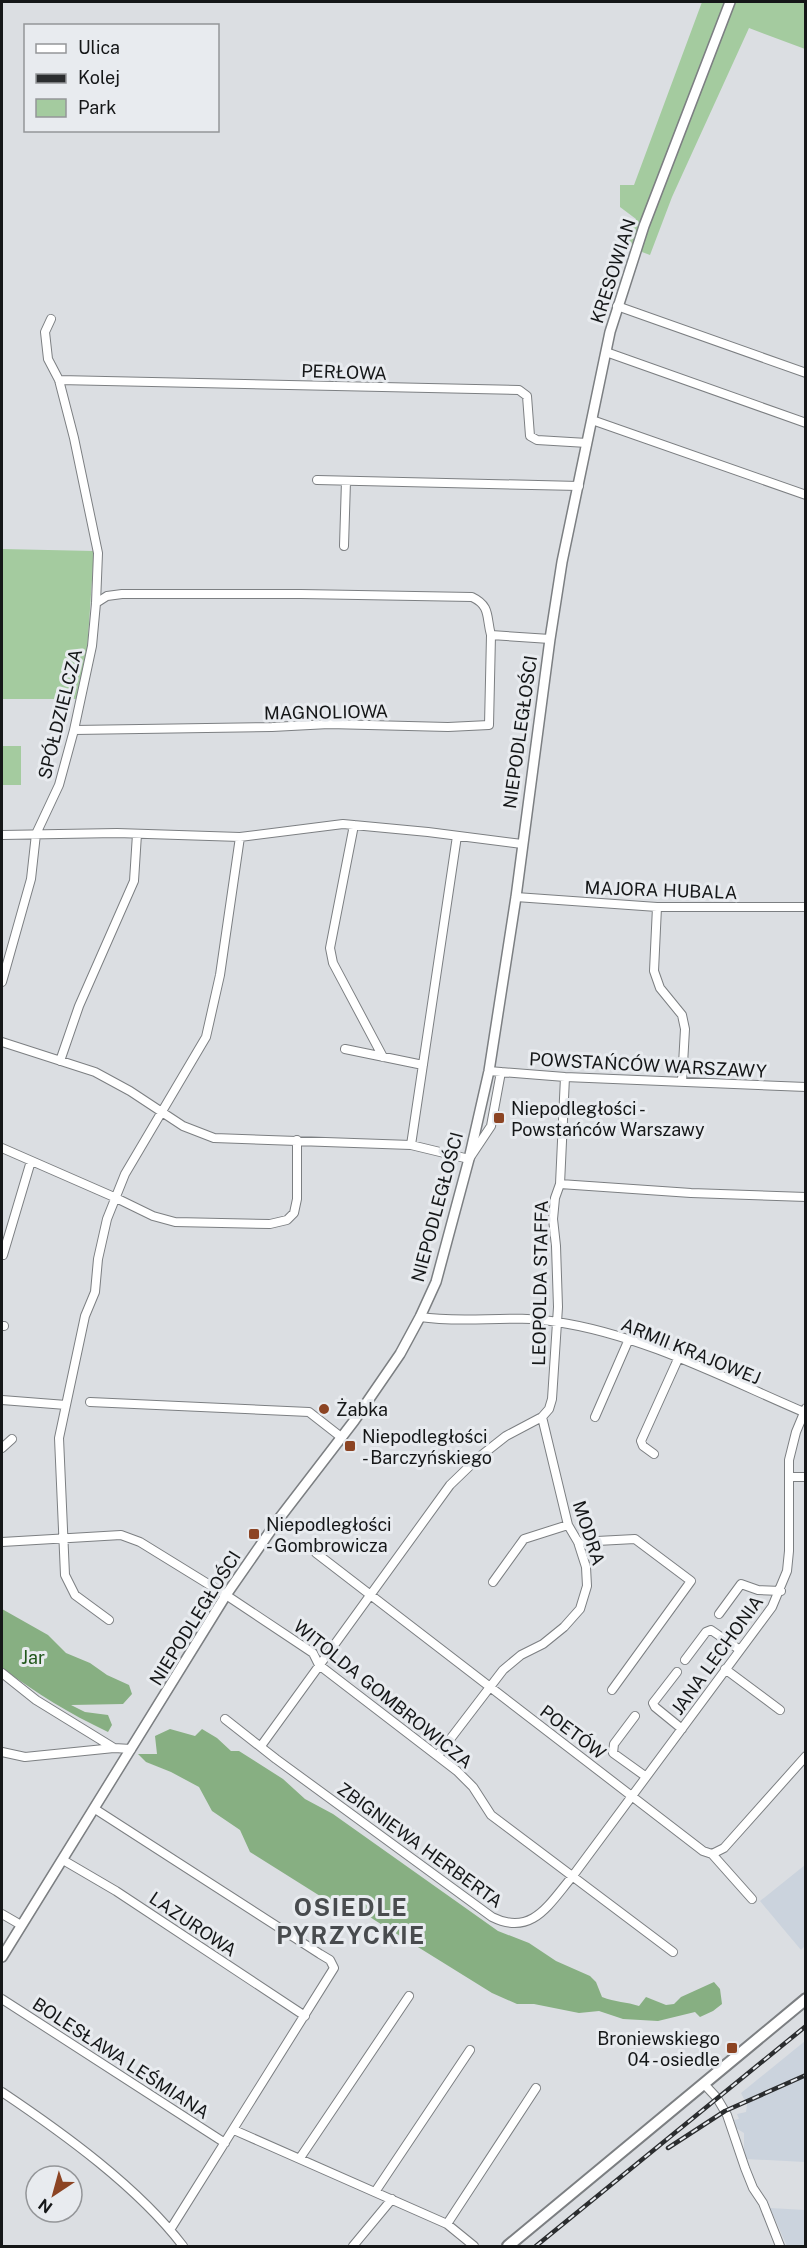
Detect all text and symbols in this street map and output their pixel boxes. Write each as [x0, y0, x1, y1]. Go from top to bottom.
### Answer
legend [24, 24, 219, 132]
text: Ulica [78, 37, 120, 58]
text: Kolej [78, 67, 120, 88]
text: Park [78, 97, 116, 118]
street label: KRESOWIAN [586, 216, 640, 326]
street label: PERŁOWA [301, 360, 387, 384]
street label: SPÓŁDZIELCZA [33, 646, 86, 781]
street label: NIEPODLEGŁOŚCI [498, 654, 541, 810]
street label: MAGNOLIOWA [264, 700, 389, 724]
street label: MAJORA HUBALA [584, 877, 738, 903]
street label: POWSTAŃCÓW WARSZAWY [529, 1047, 767, 1082]
place label: Niepodległości - Powstańców Warszawy [511, 1098, 705, 1140]
marker: Niepodległości - Powstańców Warszawy [492, 1111, 506, 1125]
street label: NIEPODLEGŁOŚCI [406, 1129, 467, 1284]
street label: LEOPOLDA STAFFA [528, 1200, 552, 1366]
street label: ARMII KRAJOWEJ [618, 1313, 764, 1389]
place label: Żabka [336, 1398, 388, 1420]
marker: Żabka [317, 1402, 331, 1416]
place label: Niepodległości - Barczyńskiego [362, 1426, 492, 1468]
marker: Niepodległości - Barczyńskiego [343, 1439, 357, 1453]
street label: MODRA [569, 1498, 609, 1568]
place label: Niepodległości - Gombrowicza [266, 1514, 392, 1556]
marker: Niepodległości - Gombrowicza [247, 1527, 261, 1541]
street label: NIEPODLEGŁOŚCI [144, 1546, 245, 1689]
street label: JANA LECHONIA [667, 1591, 767, 1719]
street label: WITOLDA GOMBROWICZA [289, 1615, 477, 1773]
park label: Jar [21, 1647, 45, 1668]
street label: POETÓW [536, 1700, 611, 1764]
street label: ZBIGNIEWA HERBERTA [333, 1778, 507, 1912]
street label: LAZUROWA [145, 1887, 241, 1961]
district label: OSIEDLE PYRZYCKIE [276, 1893, 426, 1949]
street label: BOLESŁAWA LEŚMIANA [29, 1992, 214, 2123]
place label: Broniewskiego 04 - osiedle [597, 2028, 720, 2070]
marker: Broniewskiego 04 - osiedle [725, 2041, 739, 2055]
north arrow [24, 2164, 84, 2224]
text: N [35, 2194, 56, 2217]

